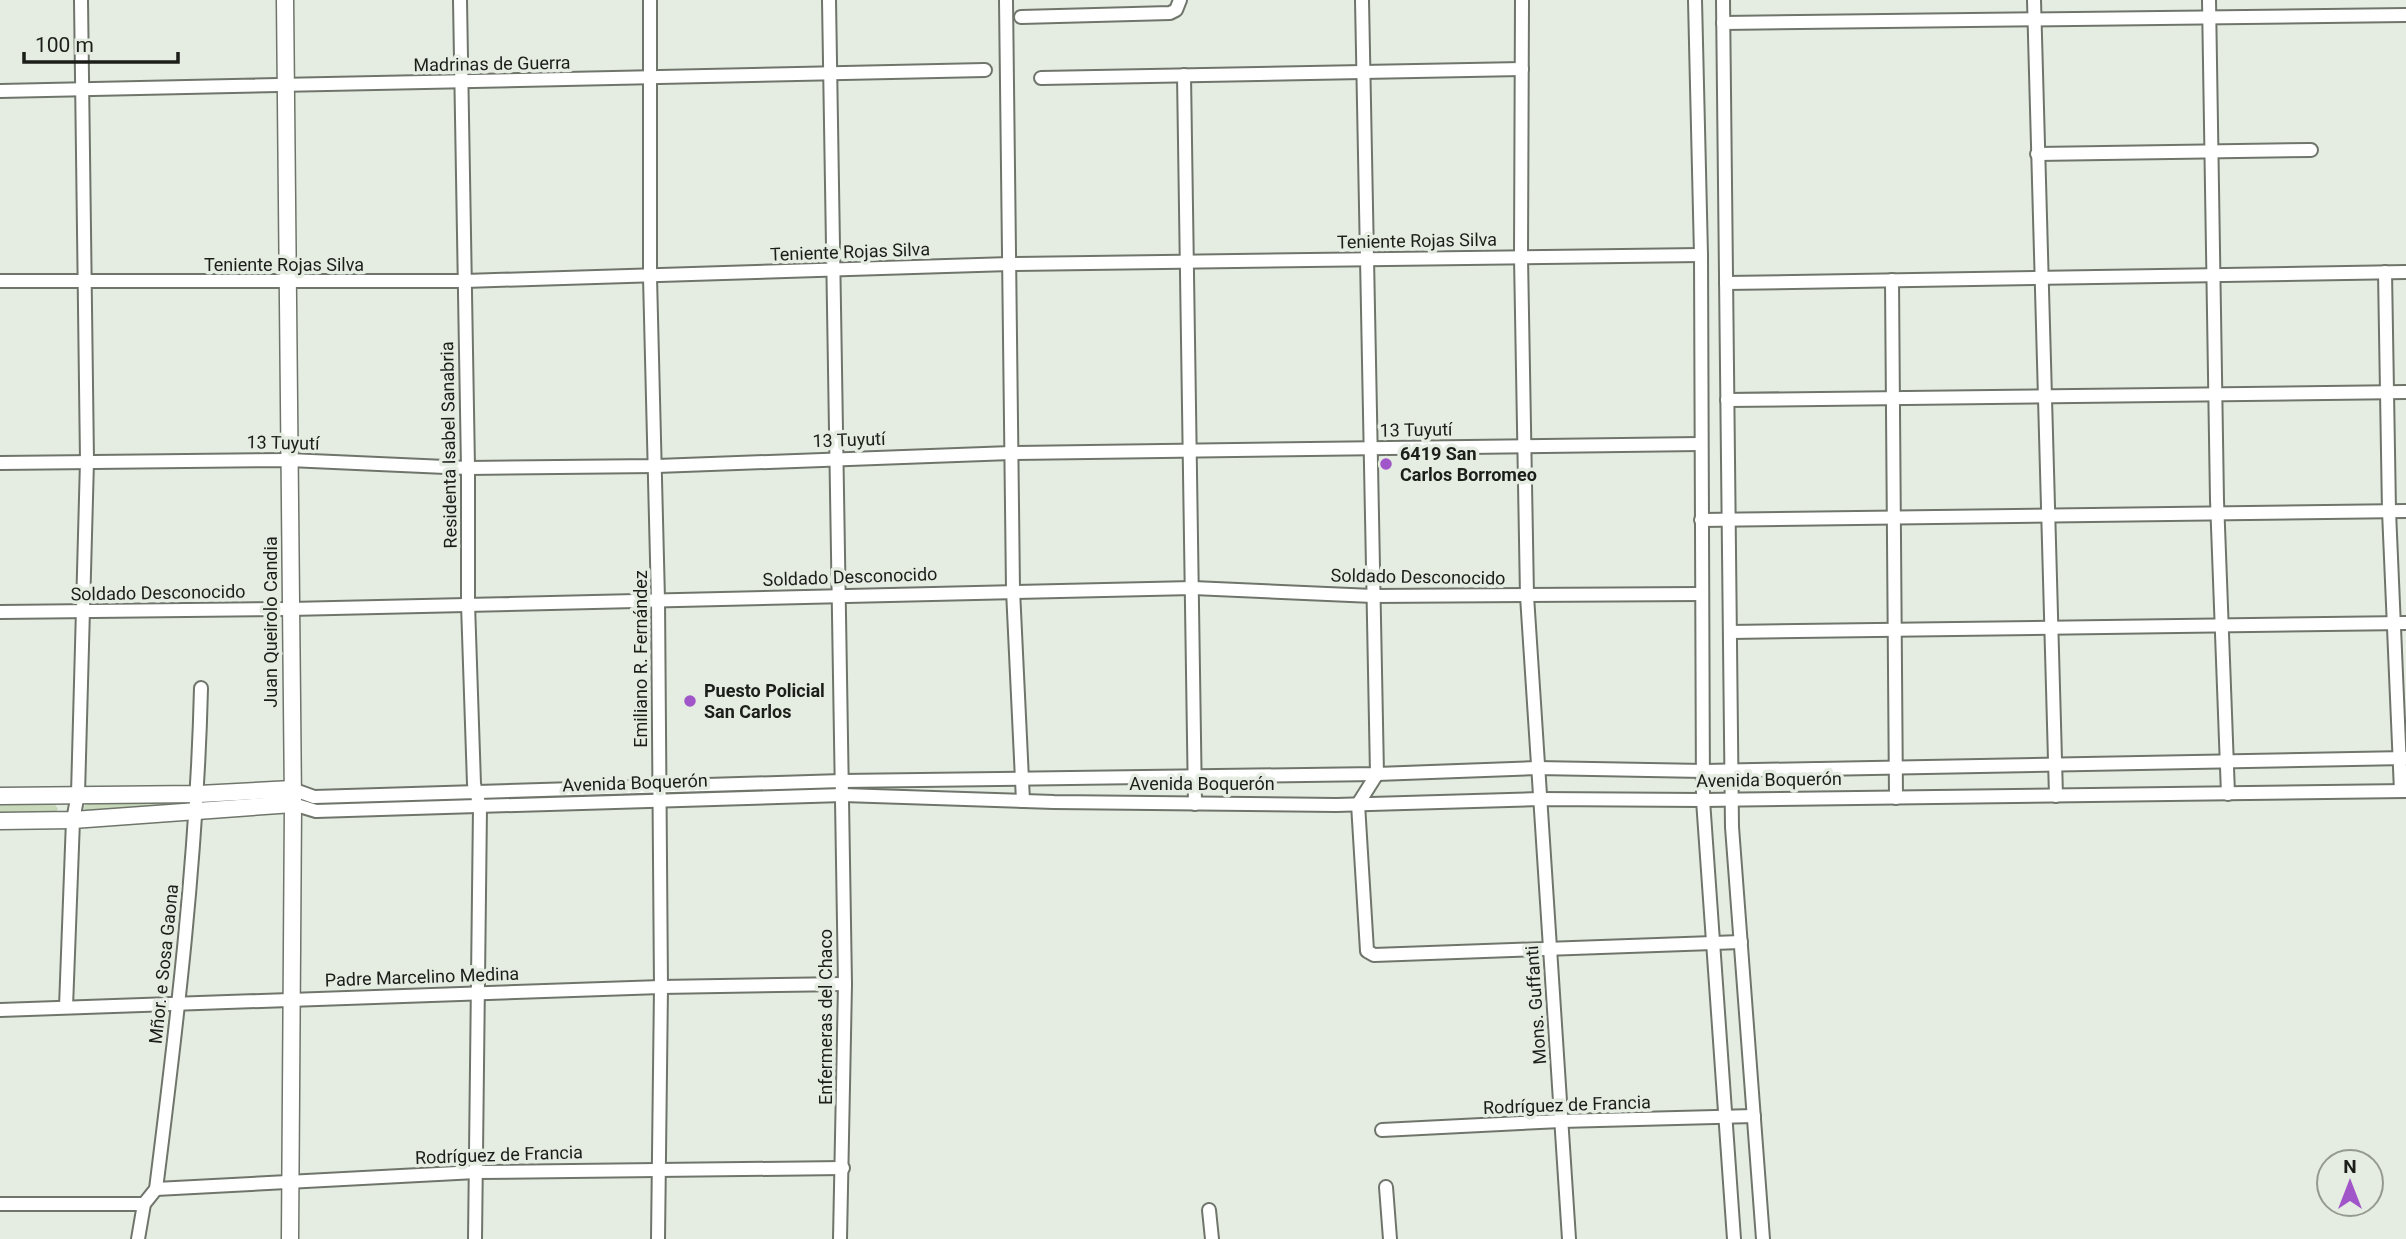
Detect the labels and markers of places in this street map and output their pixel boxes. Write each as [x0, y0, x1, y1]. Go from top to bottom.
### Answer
place label: 6419 San Carlos Borromeo [1400, 443, 1537, 485]
marker: 6419 San Carlos Borromeo [1378, 456, 1394, 472]
place label: Puesto Policial San Carlos [704, 680, 825, 722]
marker: Puesto Policial San Carlos [682, 693, 698, 709]

